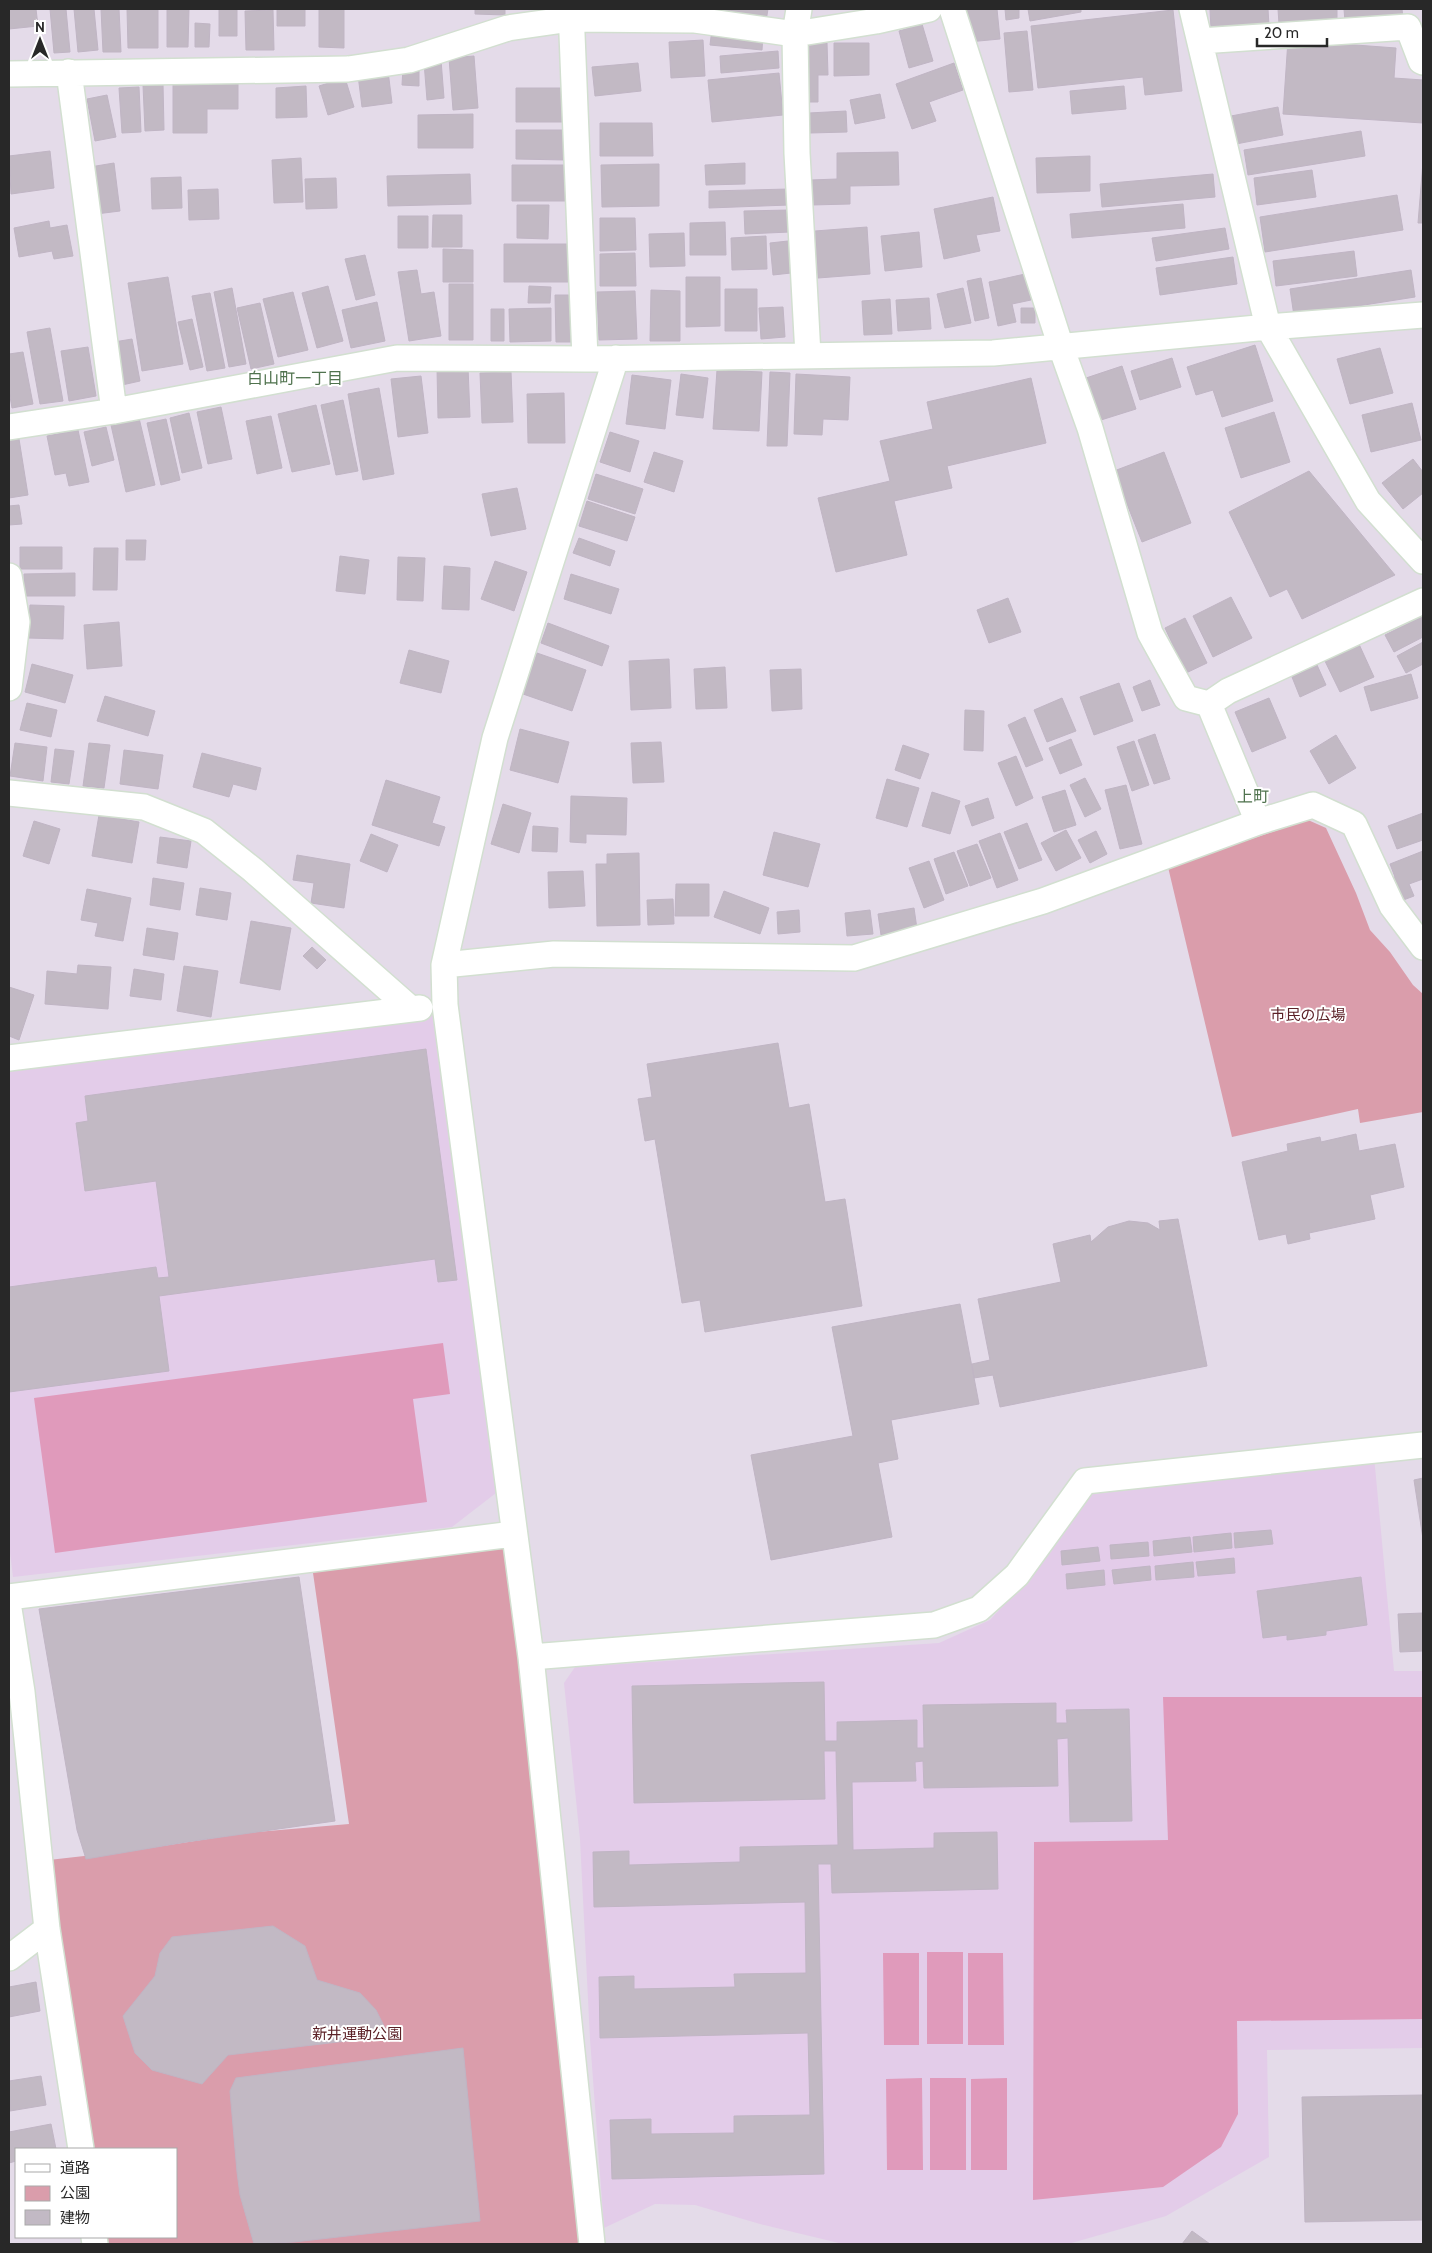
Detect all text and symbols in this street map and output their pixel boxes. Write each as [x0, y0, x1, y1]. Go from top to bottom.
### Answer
north arrow [15, 15, 65, 65]
scale bar [1257, 15, 1327, 47]
text: N [35, 18, 45, 36]
text: 20 m [1264, 24, 1299, 42]
district label: 白山町一丁目 [247, 369, 343, 388]
district label: 上町 [1237, 787, 1269, 806]
park label: 市民の広場 [1270, 1006, 1346, 1024]
park label: 新井運動公園 [312, 2025, 402, 2043]
legend [15, 2148, 178, 2238]
text: 道路 [60, 2159, 90, 2177]
text: 公園 [60, 2184, 90, 2202]
text: 建物 [60, 2209, 90, 2227]

